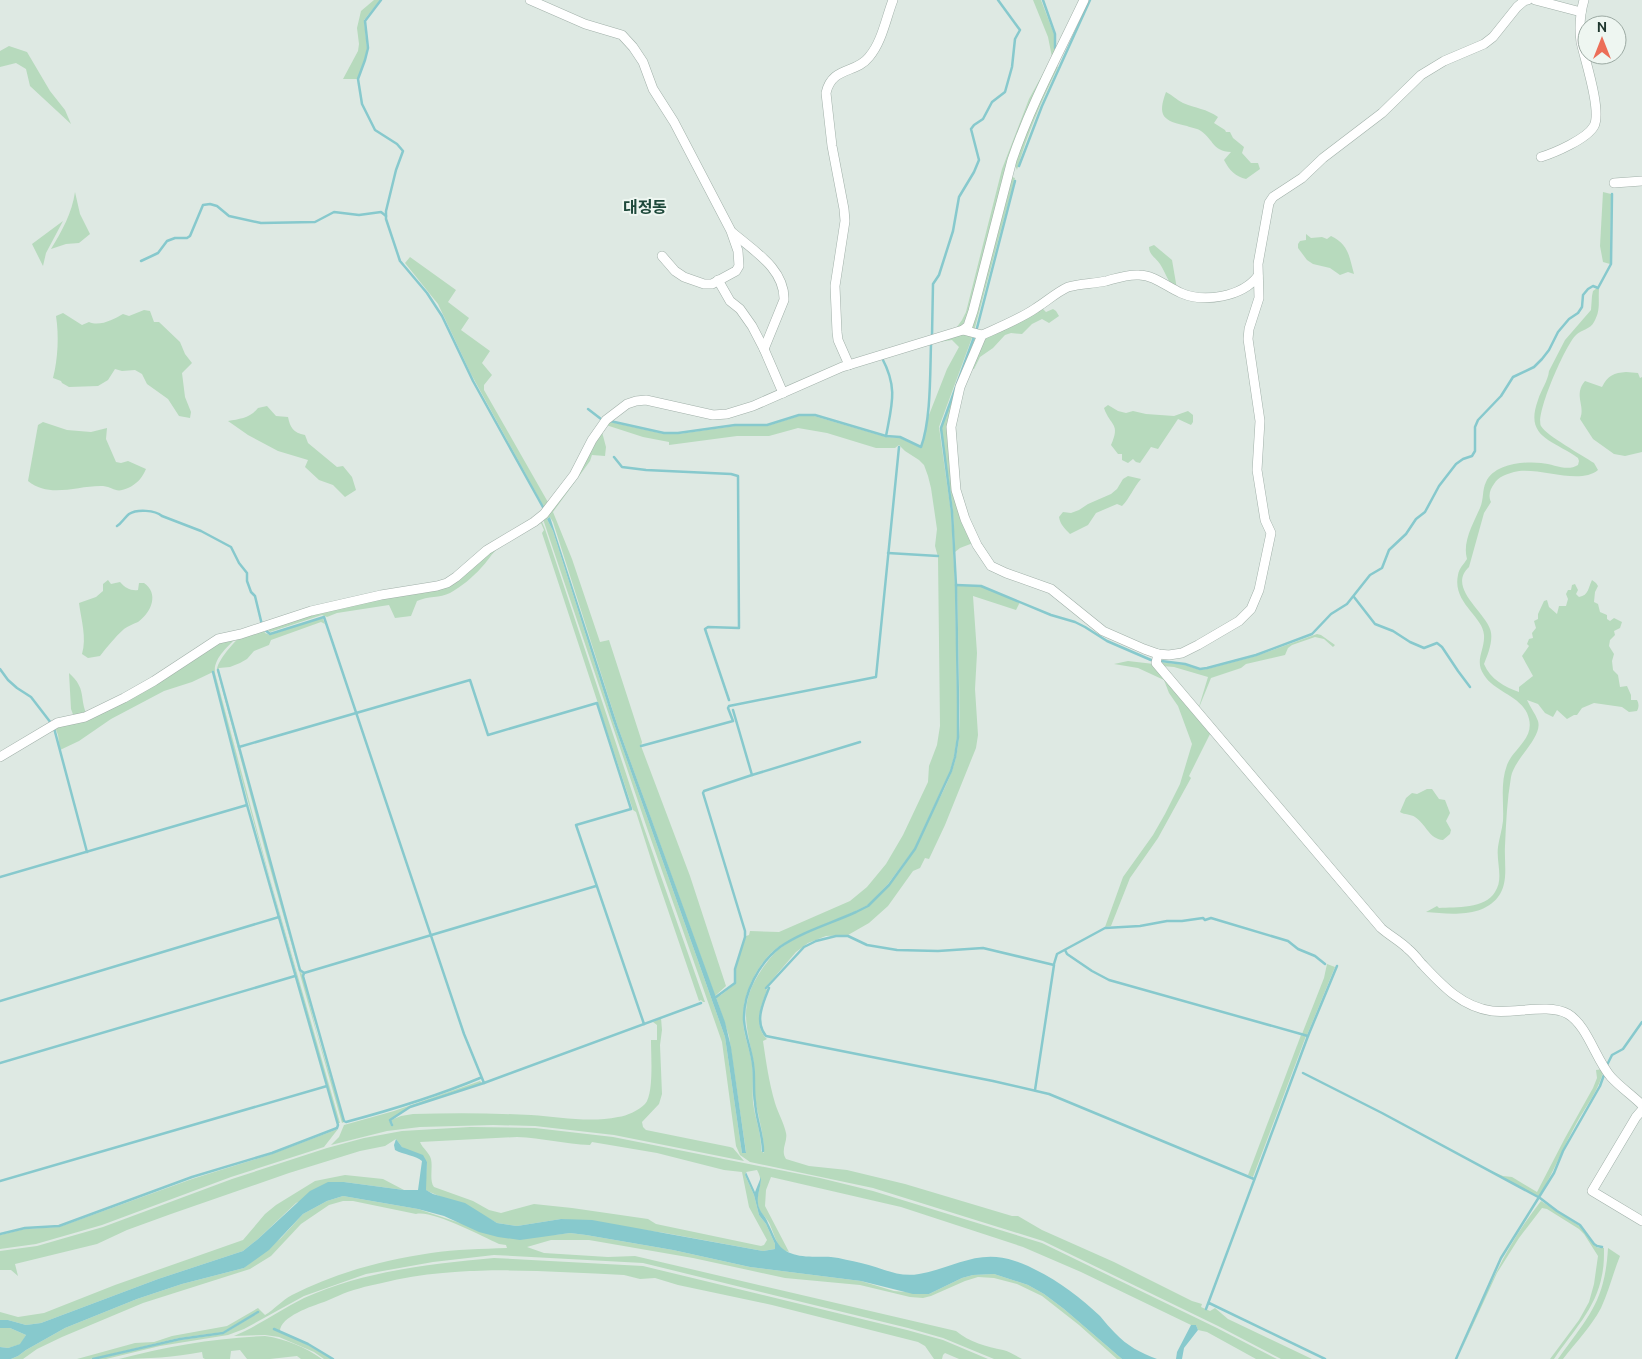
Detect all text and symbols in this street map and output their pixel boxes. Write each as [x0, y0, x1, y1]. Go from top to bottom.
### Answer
north arrow [1577, 15, 1627, 65]
text: N [1597, 19, 1607, 35]
district label: 대정동 [623, 198, 667, 216]

